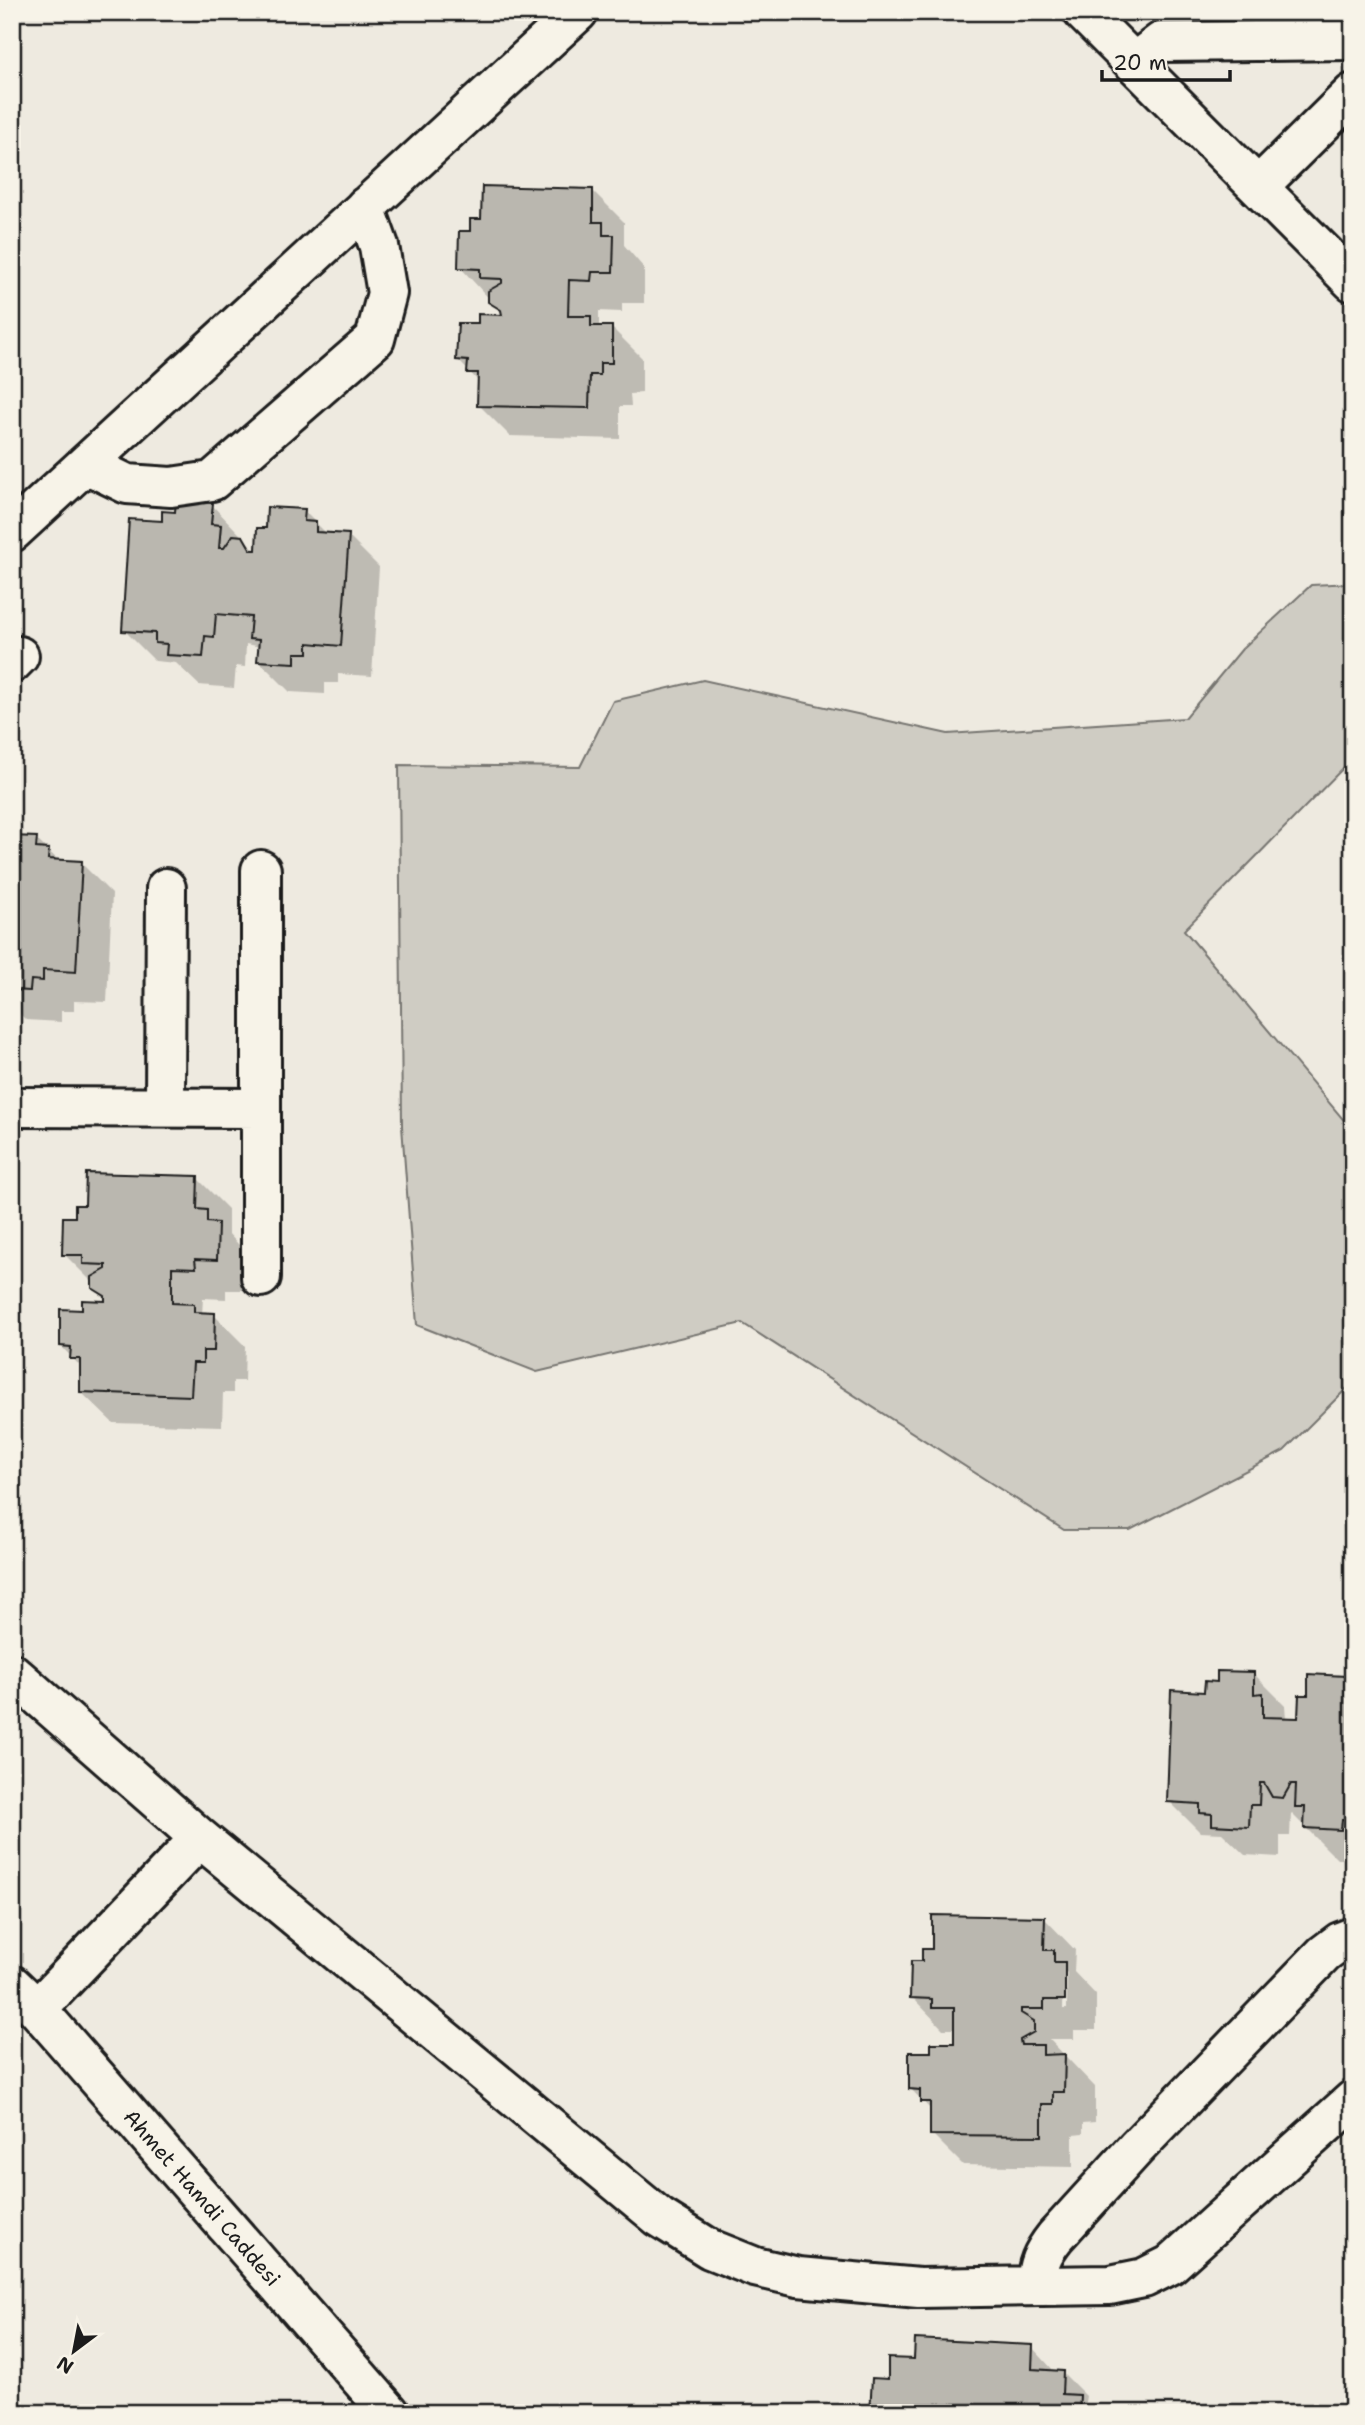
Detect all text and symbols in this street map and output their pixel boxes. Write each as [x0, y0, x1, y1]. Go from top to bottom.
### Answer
scale bar [1102, 38, 1230, 82]
text: 20 m [1113, 49, 1167, 77]
street label: Ahmet Hamdi Caddesi [117, 2104, 287, 2292]
north arrow [38, 2316, 108, 2386]
text: N [52, 2350, 78, 2380]

